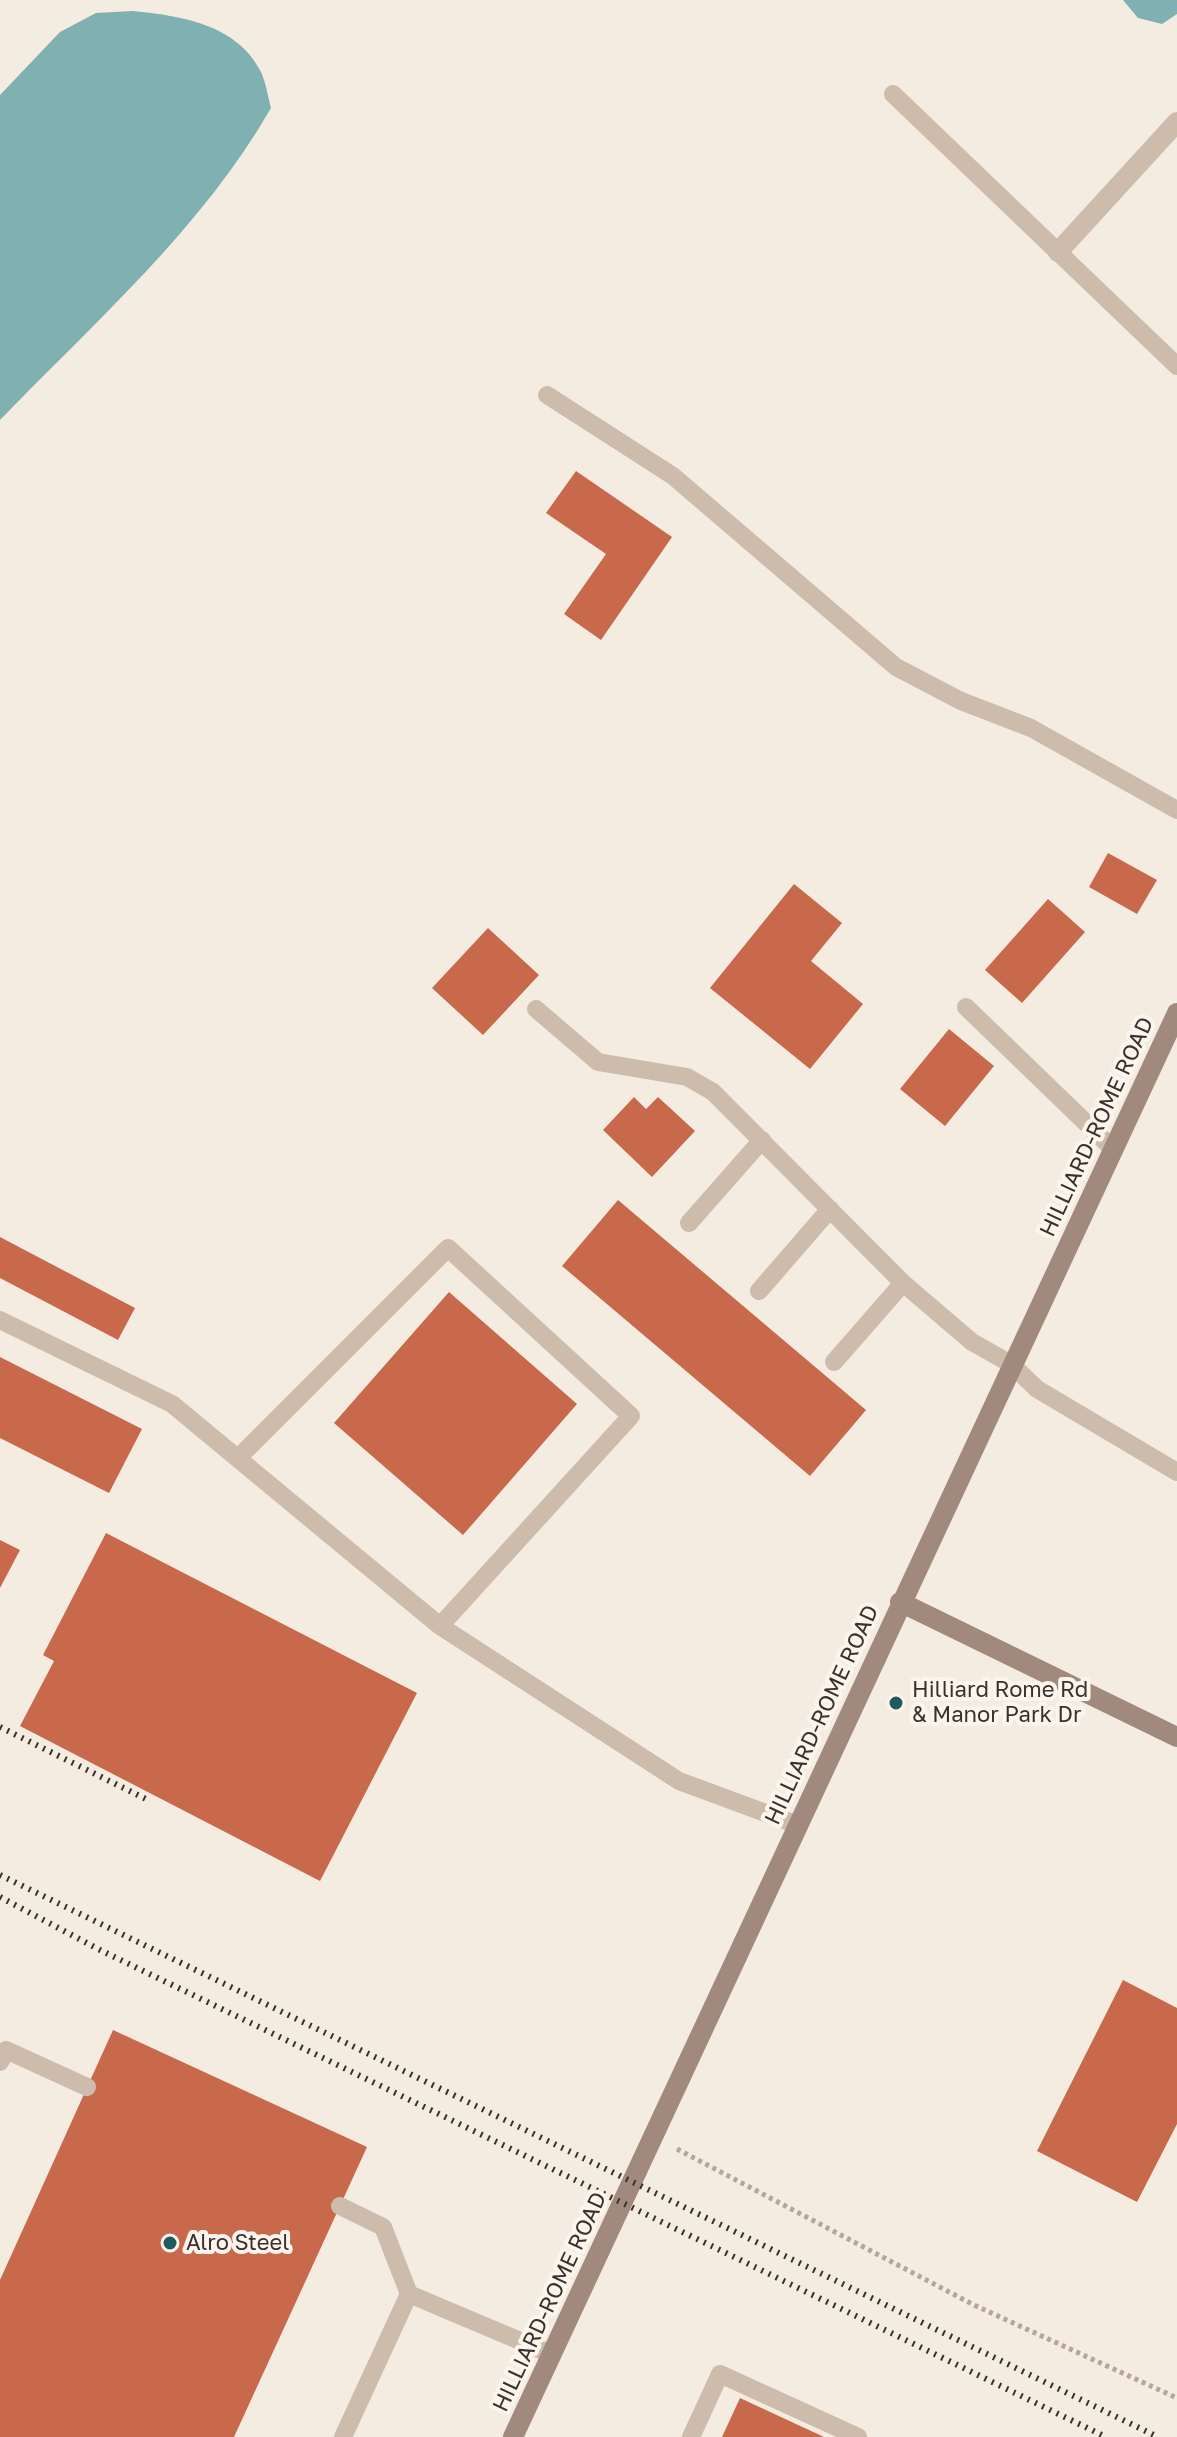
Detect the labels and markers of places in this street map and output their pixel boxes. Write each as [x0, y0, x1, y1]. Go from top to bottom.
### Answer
place label: Hilliard Rome Rd & Manor Park Dr [912, 1677, 1088, 1728]
marker: Hilliard Rome Rd & Manor Park Dr [887, 1694, 905, 1712]
place label: Alro Steel [186, 2230, 289, 2256]
marker: Alro Steel [161, 2234, 179, 2252]

